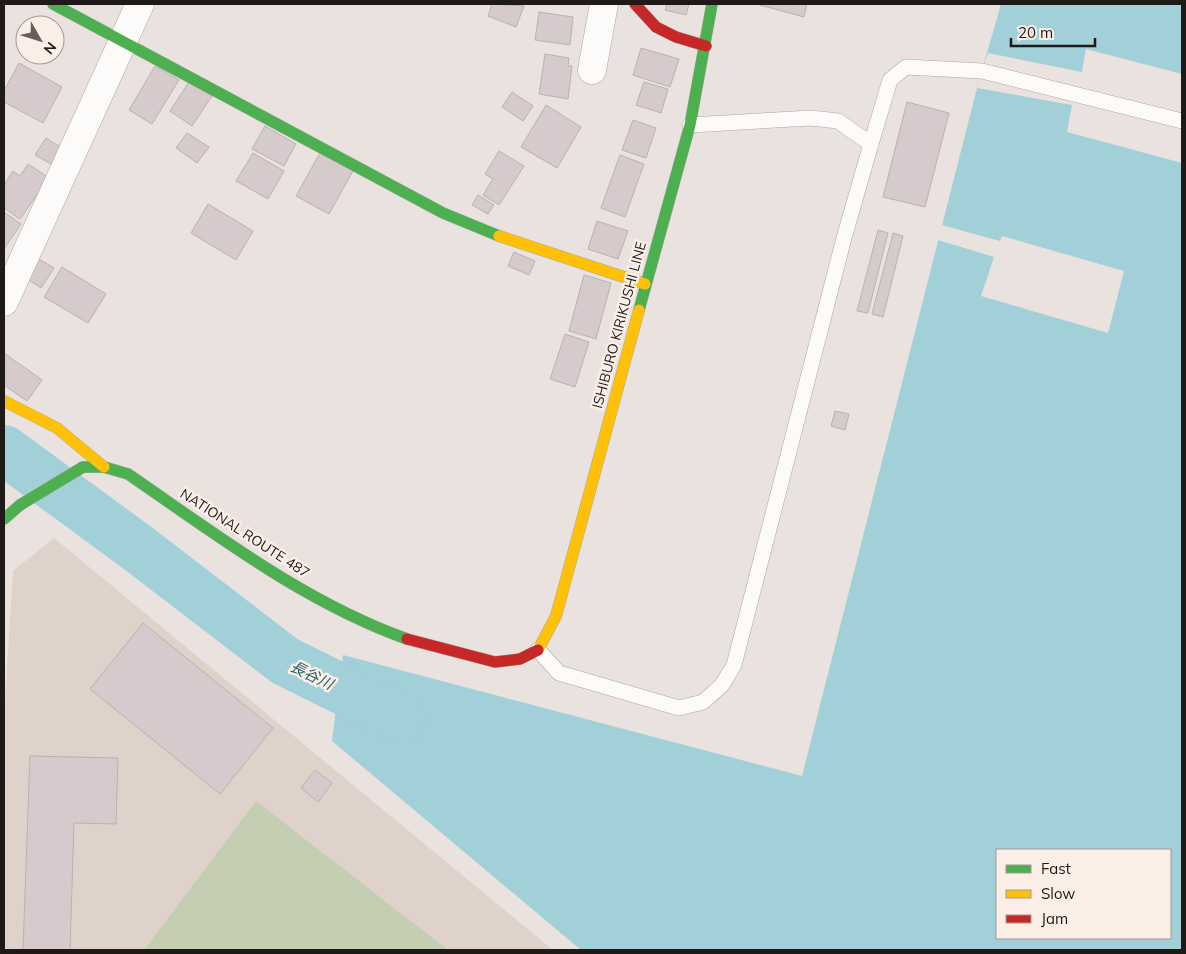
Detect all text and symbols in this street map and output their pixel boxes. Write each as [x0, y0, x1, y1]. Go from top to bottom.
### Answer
north arrow [15, 15, 65, 65]
scale bar [1011, 15, 1095, 47]
text: 20 m [1018, 23, 1053, 42]
text: N [40, 38, 60, 58]
street label: ISHIBURO KIRIKUSHI LINE [588, 240, 650, 410]
street label: NATIONAL ROUTE 487 [177, 484, 313, 582]
water label: 長谷川 [288, 657, 338, 694]
legend [996, 849, 1171, 939]
text: Fast [1041, 859, 1071, 878]
text: Slow [1041, 884, 1075, 903]
text: Jam [1041, 909, 1068, 928]

